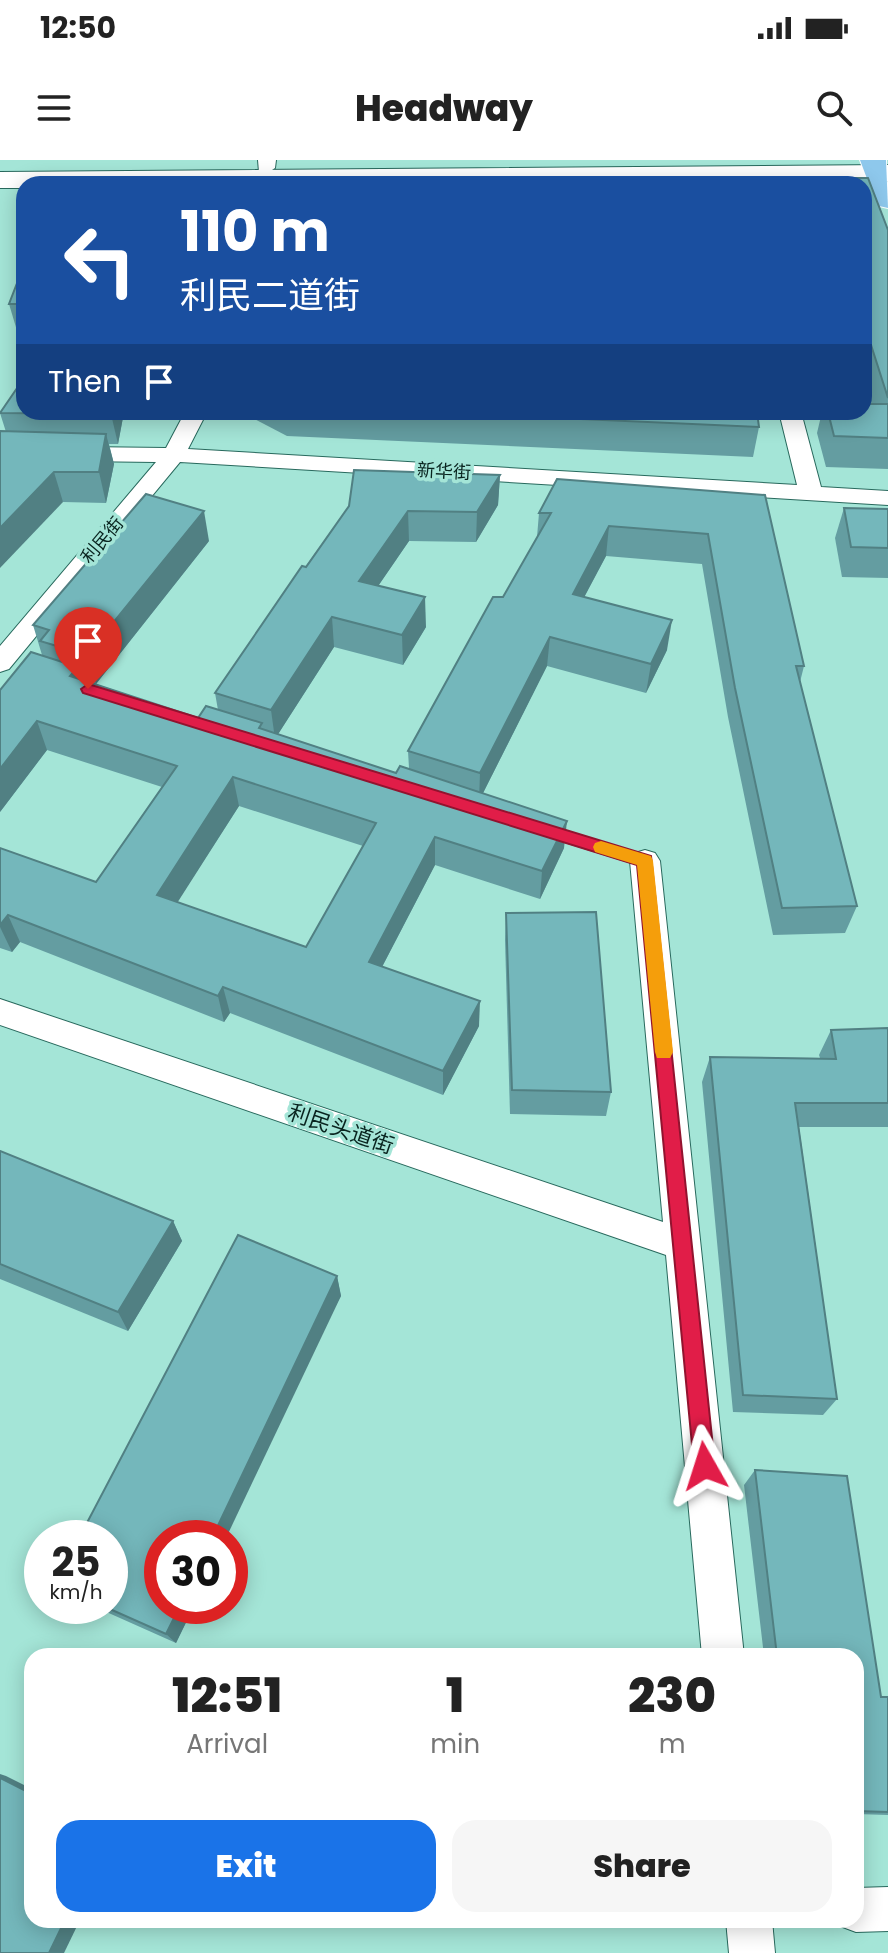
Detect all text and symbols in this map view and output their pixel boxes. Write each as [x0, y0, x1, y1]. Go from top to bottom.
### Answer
text: 12:50 [40, 6, 116, 49]
text: Headway [355, 83, 533, 134]
icon: menu [32, 86, 76, 130]
icon: search [812, 86, 856, 130]
text: 110 m [180, 192, 330, 271]
icon: left [48, 208, 152, 312]
text: 利民二道街 [180, 270, 360, 321]
text: Then [48, 360, 121, 403]
icon: arrive [137, 360, 181, 404]
street label: 新华街 [416, 457, 472, 485]
street label: 利民街 [75, 511, 129, 569]
pin [54, 607, 122, 689]
icon: arrive [66, 619, 110, 663]
street label: 利民头道街 [284, 1096, 398, 1162]
position arrow [663, 1424, 747, 1508]
speed limit sign: 30 [144, 1520, 248, 1624]
text: 25 [52, 1534, 100, 1590]
text: km/h [49, 1578, 103, 1606]
text: 12:51 [172, 1662, 282, 1729]
text: 1 [446, 1662, 464, 1729]
text: 230 [628, 1662, 716, 1729]
text: Arrival [186, 1726, 268, 1762]
text: min [430, 1726, 480, 1762]
text: m [659, 1726, 685, 1762]
button: Exit [56, 1820, 436, 1912]
button: Share [452, 1820, 832, 1912]

